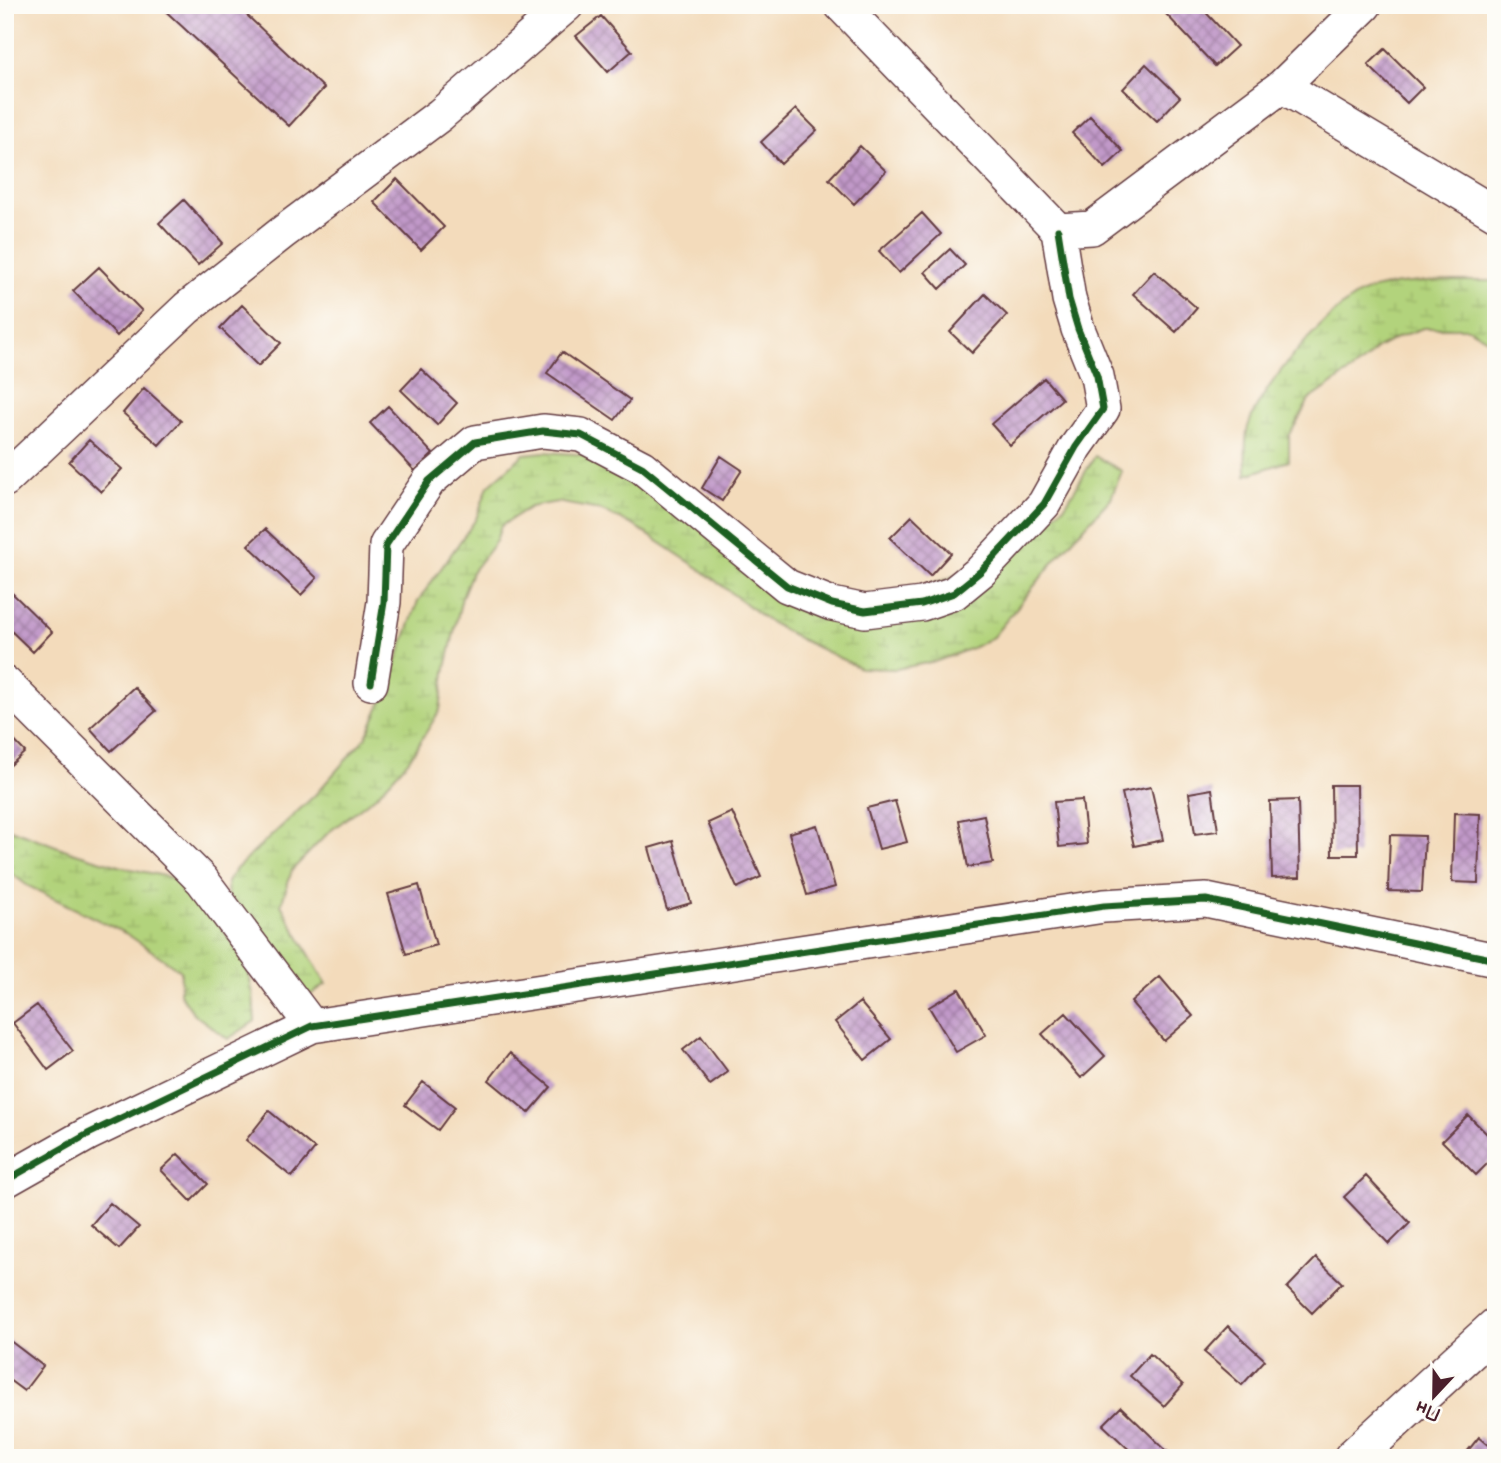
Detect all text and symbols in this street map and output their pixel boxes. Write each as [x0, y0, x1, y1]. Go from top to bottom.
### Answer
north arrow [1400, 1362, 1470, 1432]
text: Пн [1412, 1395, 1444, 1426]

